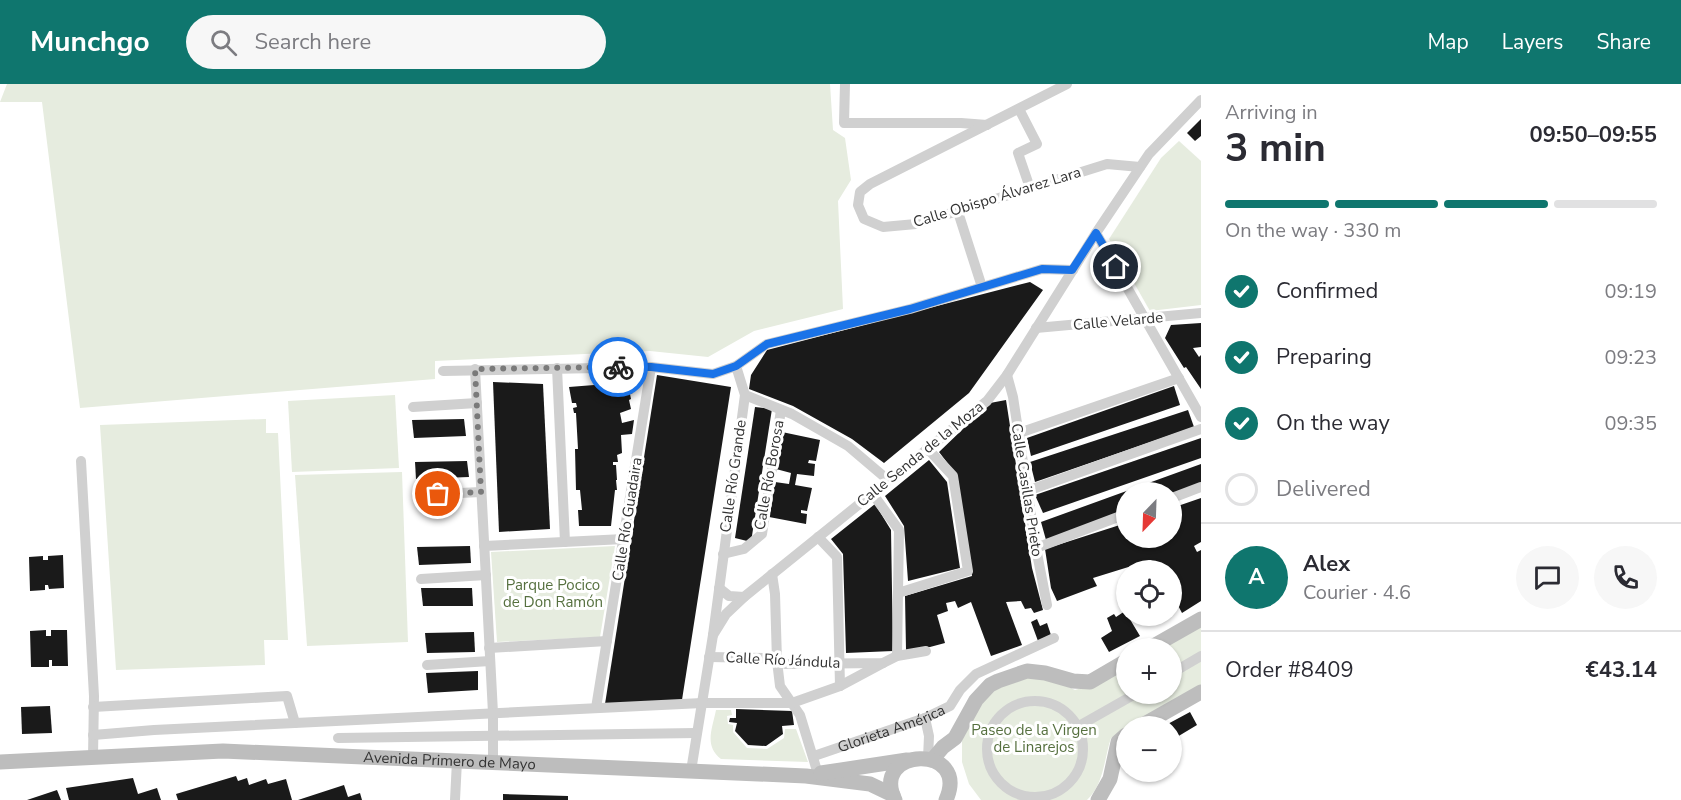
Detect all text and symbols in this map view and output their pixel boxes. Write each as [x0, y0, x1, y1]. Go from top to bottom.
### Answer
search box [186, 15, 606, 69]
text: Munchgo [30, 23, 150, 61]
icon: search [207, 26, 240, 59]
text: Search here [255, 27, 371, 57]
text: Map [1427, 28, 1469, 56]
text: Layers [1502, 28, 1563, 56]
text: Share [1596, 28, 1651, 56]
text: Arriving in [1225, 99, 1318, 126]
text: 09:50–09:55 [1529, 120, 1657, 150]
text: 3 min [1225, 122, 1326, 175]
street label: Calle Obispo Álvarez Lara [911, 162, 1083, 232]
text: On the way · 330 m [1225, 217, 1401, 244]
pin [1090, 241, 1141, 292]
icon: home [1099, 250, 1132, 283]
icon: check [1225, 275, 1258, 308]
text: Confirmed [1276, 276, 1378, 306]
text: 09:19 [1604, 278, 1657, 305]
street label: Calle Velarde [1072, 307, 1164, 335]
courier [588, 337, 648, 397]
icon: check [1225, 341, 1258, 374]
text: Preparing [1276, 342, 1372, 372]
text: 09:23 [1604, 344, 1657, 371]
icon: bike [602, 351, 635, 384]
street label: Calle Senda de la Moza [853, 397, 987, 511]
icon: check [1225, 407, 1258, 440]
text: On the way [1276, 408, 1390, 438]
text: 09:35 [1604, 410, 1657, 437]
street label: Calle Río Grande [715, 418, 751, 534]
street label: Calle Río Borosa [749, 418, 789, 532]
street label: Calle Casillas Prieto [1007, 422, 1047, 558]
street label: Calle Río Guadaira [607, 456, 647, 582]
pin [412, 468, 463, 519]
text: Delivered [1276, 474, 1371, 504]
icon: bag [421, 477, 454, 510]
north arrow [1116, 482, 1182, 548]
map controls [1116, 482, 1182, 782]
button: chat [1516, 546, 1579, 609]
button: phone [1594, 546, 1657, 609]
text: Alex [1303, 549, 1350, 579]
button: locate [1116, 560, 1182, 626]
text: A [1248, 562, 1265, 592]
park label: Parque Pocico de Don Ramón [503, 575, 603, 612]
text: Courier · 4.6 [1303, 579, 1411, 606]
button: + [1116, 638, 1182, 704]
street label: Calle Río Jándula [725, 647, 841, 673]
text: Order #8409 [1225, 655, 1354, 685]
text: €43.14 [1586, 655, 1657, 685]
street label: Glorieta América [835, 700, 948, 757]
button: − [1116, 716, 1182, 782]
park label: Paseo de la Virgen de Linarejos [971, 720, 1097, 757]
street label: Avenida Primero de Mayo [363, 747, 536, 774]

